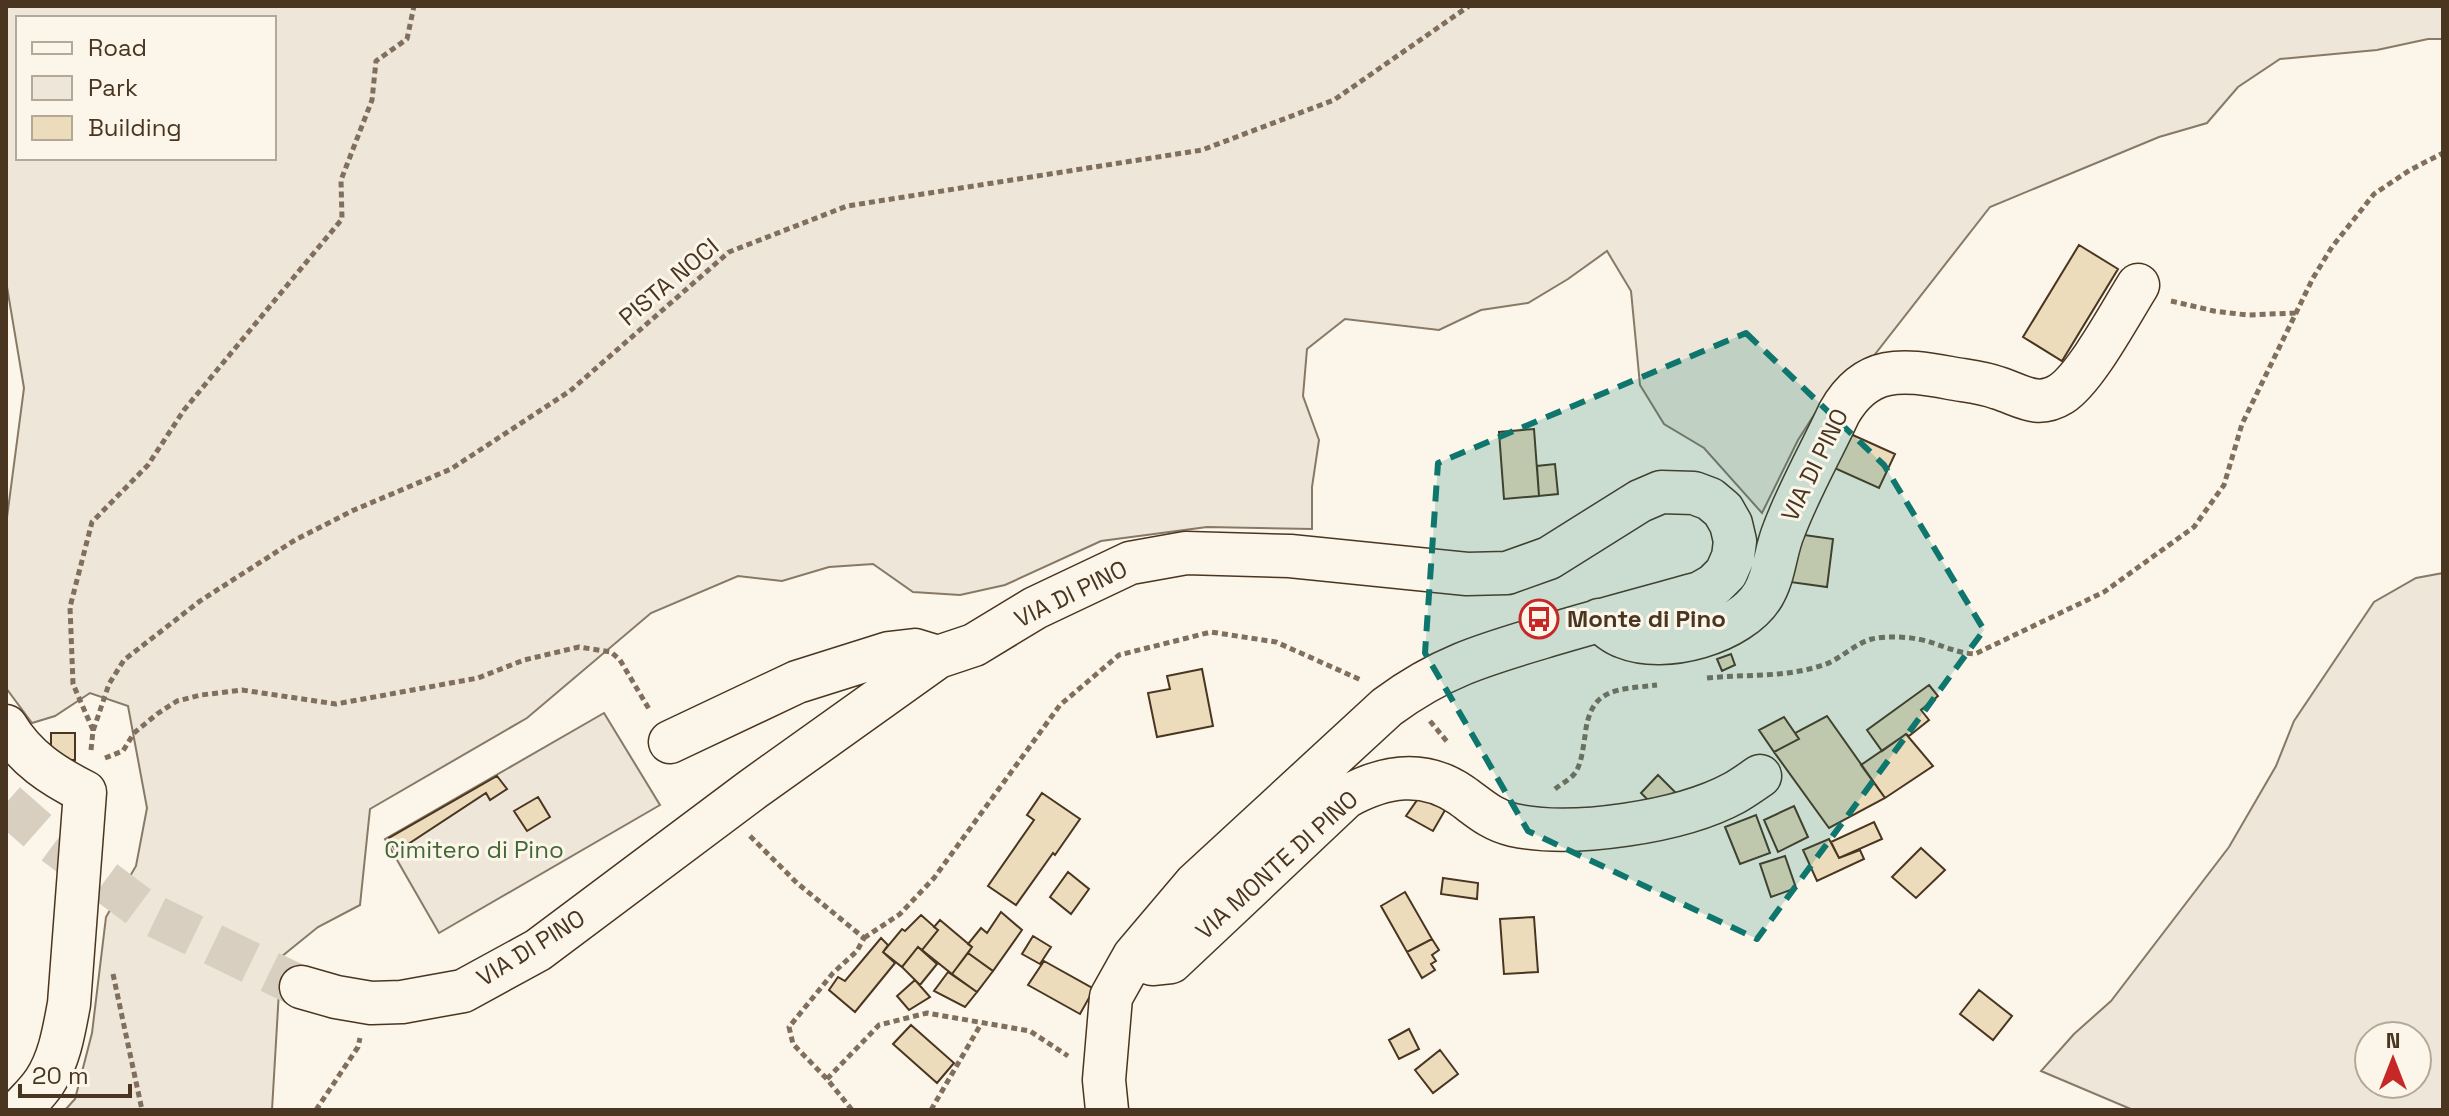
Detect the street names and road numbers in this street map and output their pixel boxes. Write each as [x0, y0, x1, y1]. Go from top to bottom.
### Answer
street label: PISTA NOCI [612, 231, 725, 332]
street label: VIA DI PINO [1774, 403, 1855, 526]
street label: VIA DI PINO [1009, 553, 1132, 634]
street label: VIA MONTE DI PINO [1189, 783, 1364, 946]
street label: VIA DI PINO [471, 902, 591, 993]

